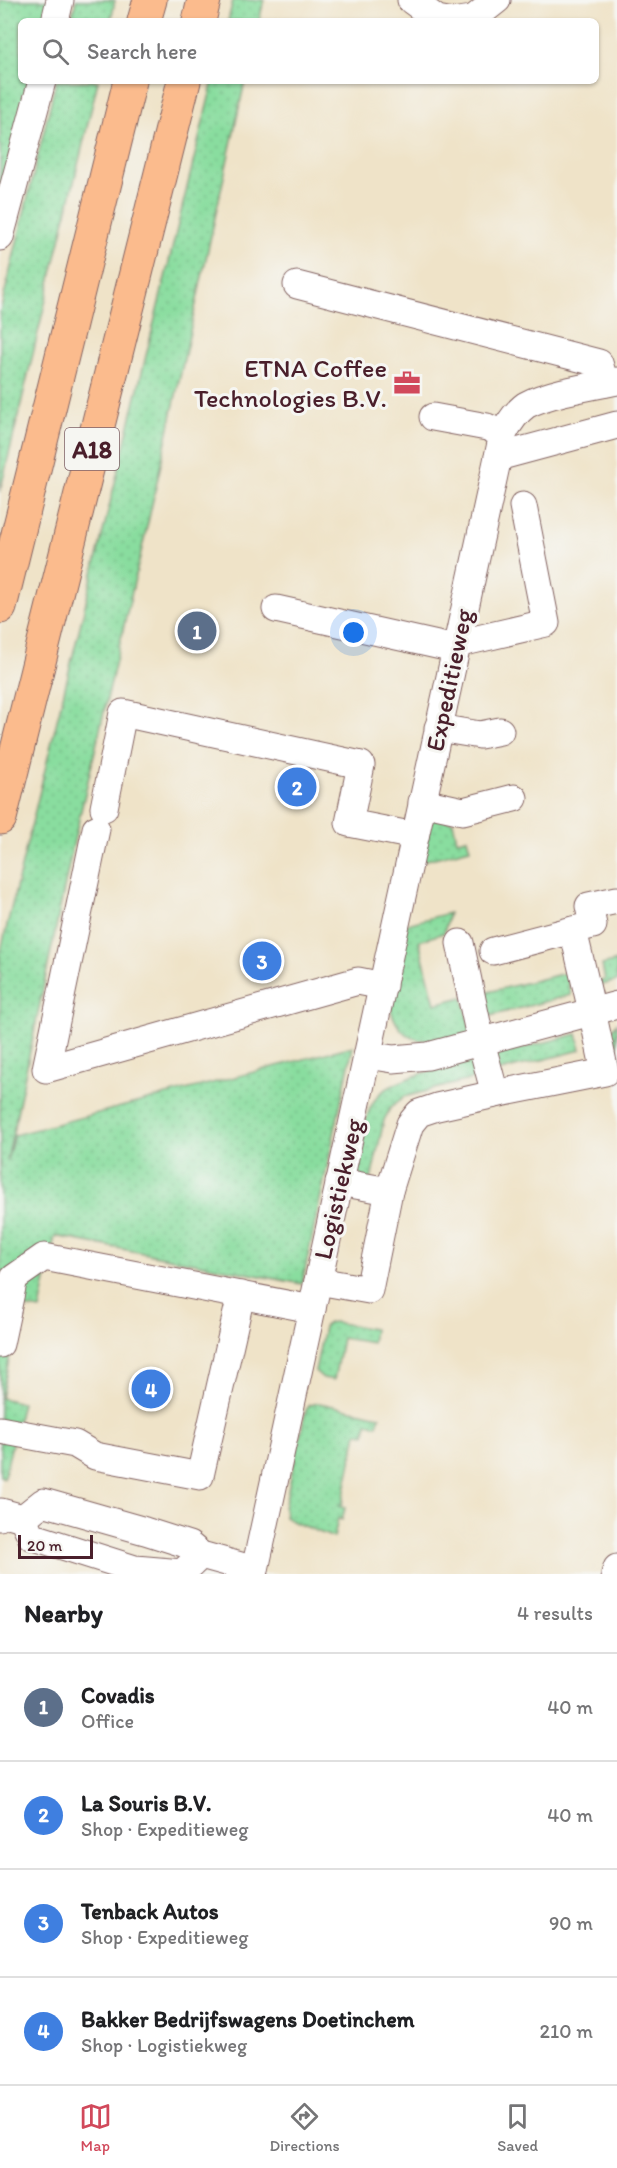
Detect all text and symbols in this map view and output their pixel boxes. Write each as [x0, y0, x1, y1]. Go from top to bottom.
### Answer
search box [18, 18, 599, 84]
icon: search [39, 35, 72, 68]
text: Search here [87, 38, 197, 65]
place label: ETNA Coffee Technologies B.V. [194, 352, 387, 414]
office icon: ETNA Coffee Technologies B.V. [392, 368, 422, 398]
road number: A18 [65, 428, 119, 470]
street label: Expeditieweg [418, 605, 480, 754]
pin: 1 [178, 608, 216, 654]
your location [339, 618, 368, 647]
pin: 2 [278, 764, 316, 810]
pin: 3 [242, 938, 282, 984]
street label: Logistiekweg [306, 1115, 370, 1263]
pin: 4 [132, 1366, 170, 1412]
scale bar [18, 1532, 93, 1560]
text: 20 m [27, 1536, 62, 1555]
text: Nearby [24, 1597, 103, 1629]
text: 4 results [517, 1601, 593, 1625]
text: Covadis [81, 1682, 155, 1709]
text: 1 [39, 1695, 48, 1719]
text: 40 m [547, 1695, 593, 1719]
text: Office [81, 1709, 134, 1733]
text: La Souris B.V. [81, 1790, 211, 1817]
text: 2 [38, 1803, 49, 1827]
text: 40 m [547, 1803, 593, 1827]
text: Shop · Expeditieweg [81, 1817, 248, 1841]
text: Tenback Autos [81, 1898, 219, 1925]
text: 3 [38, 1911, 49, 1935]
text: 90 m [549, 1911, 593, 1935]
text: Shop · Expeditieweg [81, 1925, 248, 1949]
text: Bakker Bedrijfswagens Doetinchem [81, 2006, 414, 2033]
text: 4 [37, 2019, 50, 2043]
text: 210 m [540, 2019, 593, 2043]
text: Shop · Logistiekweg [81, 2033, 247, 2057]
tab: Map [79, 2100, 112, 2155]
tab: Directions [269, 2100, 340, 2155]
tab: Saved [497, 2100, 538, 2155]

